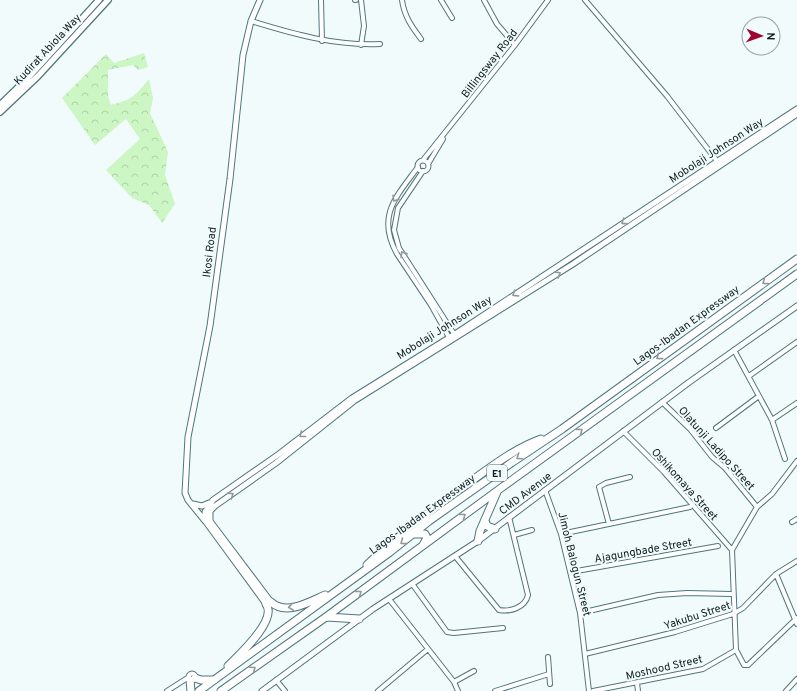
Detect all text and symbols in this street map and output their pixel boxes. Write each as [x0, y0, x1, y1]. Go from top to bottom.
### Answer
street label: Kudirat Abiola Way [11, 11, 85, 88]
north arrow [741, 16, 781, 56]
street label: Billingsway Road [459, 26, 521, 101]
text: N [763, 32, 777, 41]
street label: Mobolaji Johnson Way [667, 115, 766, 187]
one-way arrow [393, 195, 400, 202]
one-way arrow [621, 218, 628, 225]
street label: Ikosi Road [200, 226, 220, 278]
one-way arrow [401, 251, 408, 258]
one-way arrow [554, 271, 561, 278]
one-way arrow [763, 277, 770, 284]
street label: Lagos-Ibadan Expressway [631, 282, 743, 369]
one-way arrow [512, 289, 519, 297]
street label: Mobolaji Johnson Way [394, 293, 495, 363]
one-way arrow [657, 353, 664, 360]
street label: Olatunji Ladipo Street [675, 404, 758, 493]
one-way arrow [575, 429, 582, 436]
one-way arrow [299, 431, 307, 438]
street label: Oshikomaya Street [648, 445, 721, 524]
one-way arrow [516, 452, 523, 460]
road number: E1 [487, 465, 507, 481]
street label: CMD Avenue [497, 469, 555, 518]
street label: Lagos-Ibadan Expressway [367, 471, 479, 558]
one-way arrow [226, 493, 233, 500]
street label: Jimoh Balogun Street [554, 511, 594, 618]
one-way arrow [459, 513, 466, 520]
street label: Ajagungbade Street [593, 535, 693, 566]
one-way arrow [401, 537, 408, 544]
one-way arrow [355, 590, 362, 598]
street label: Yakubu Street [662, 599, 732, 633]
one-way arrow [288, 602, 294, 611]
street label: Moshood Street [625, 652, 704, 684]
one-way arrow [249, 667, 256, 674]

